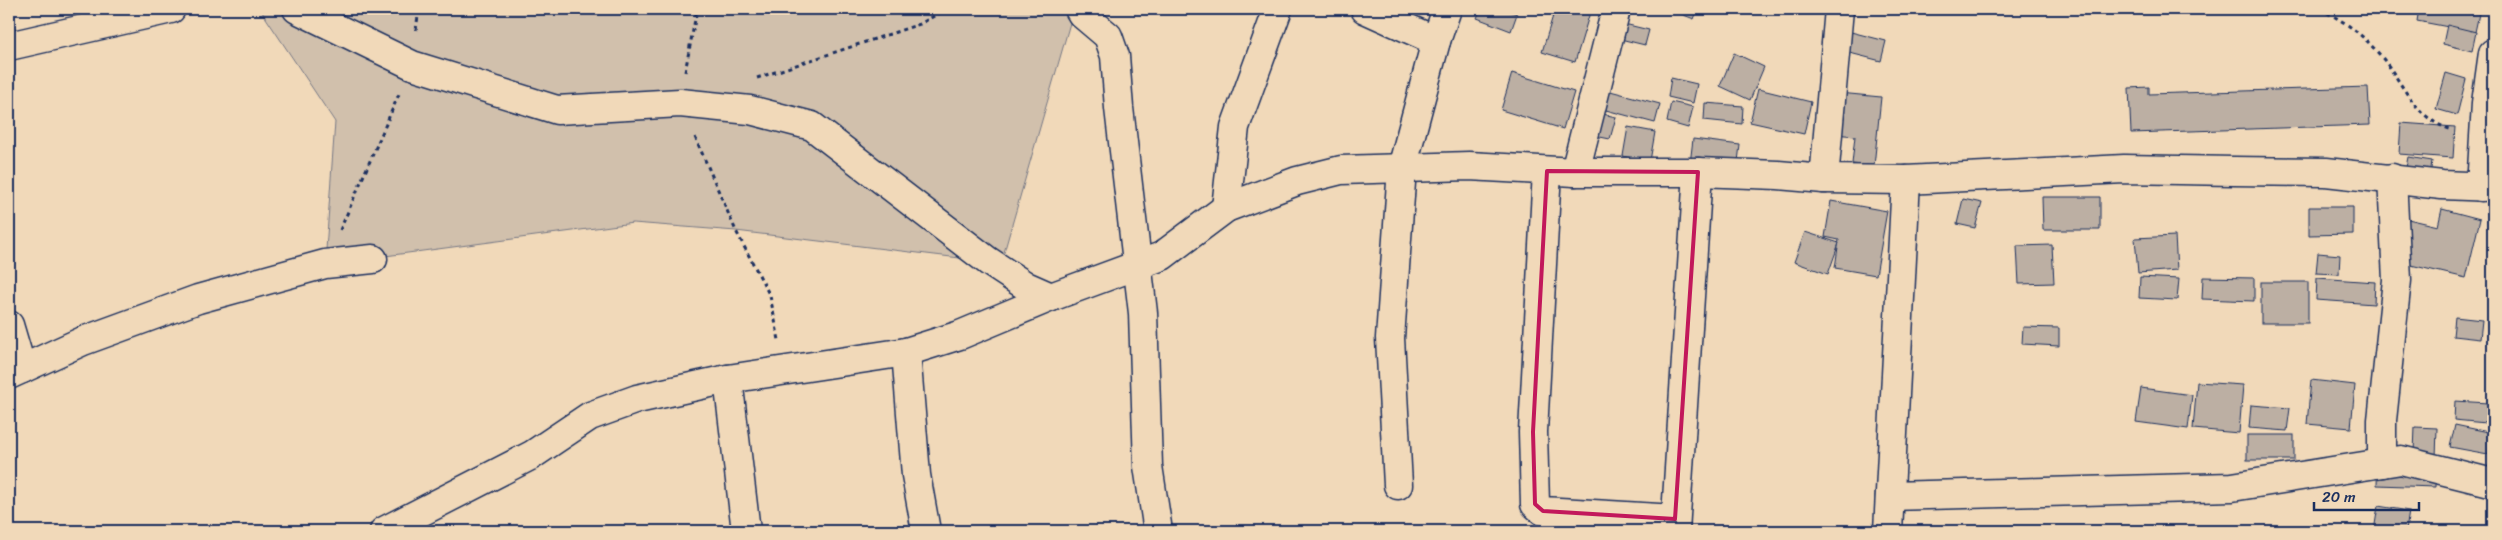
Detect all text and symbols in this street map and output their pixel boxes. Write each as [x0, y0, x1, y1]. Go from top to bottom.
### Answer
scale bar [2314, 480, 2420, 512]
text: 20 m [2322, 484, 2356, 510]

